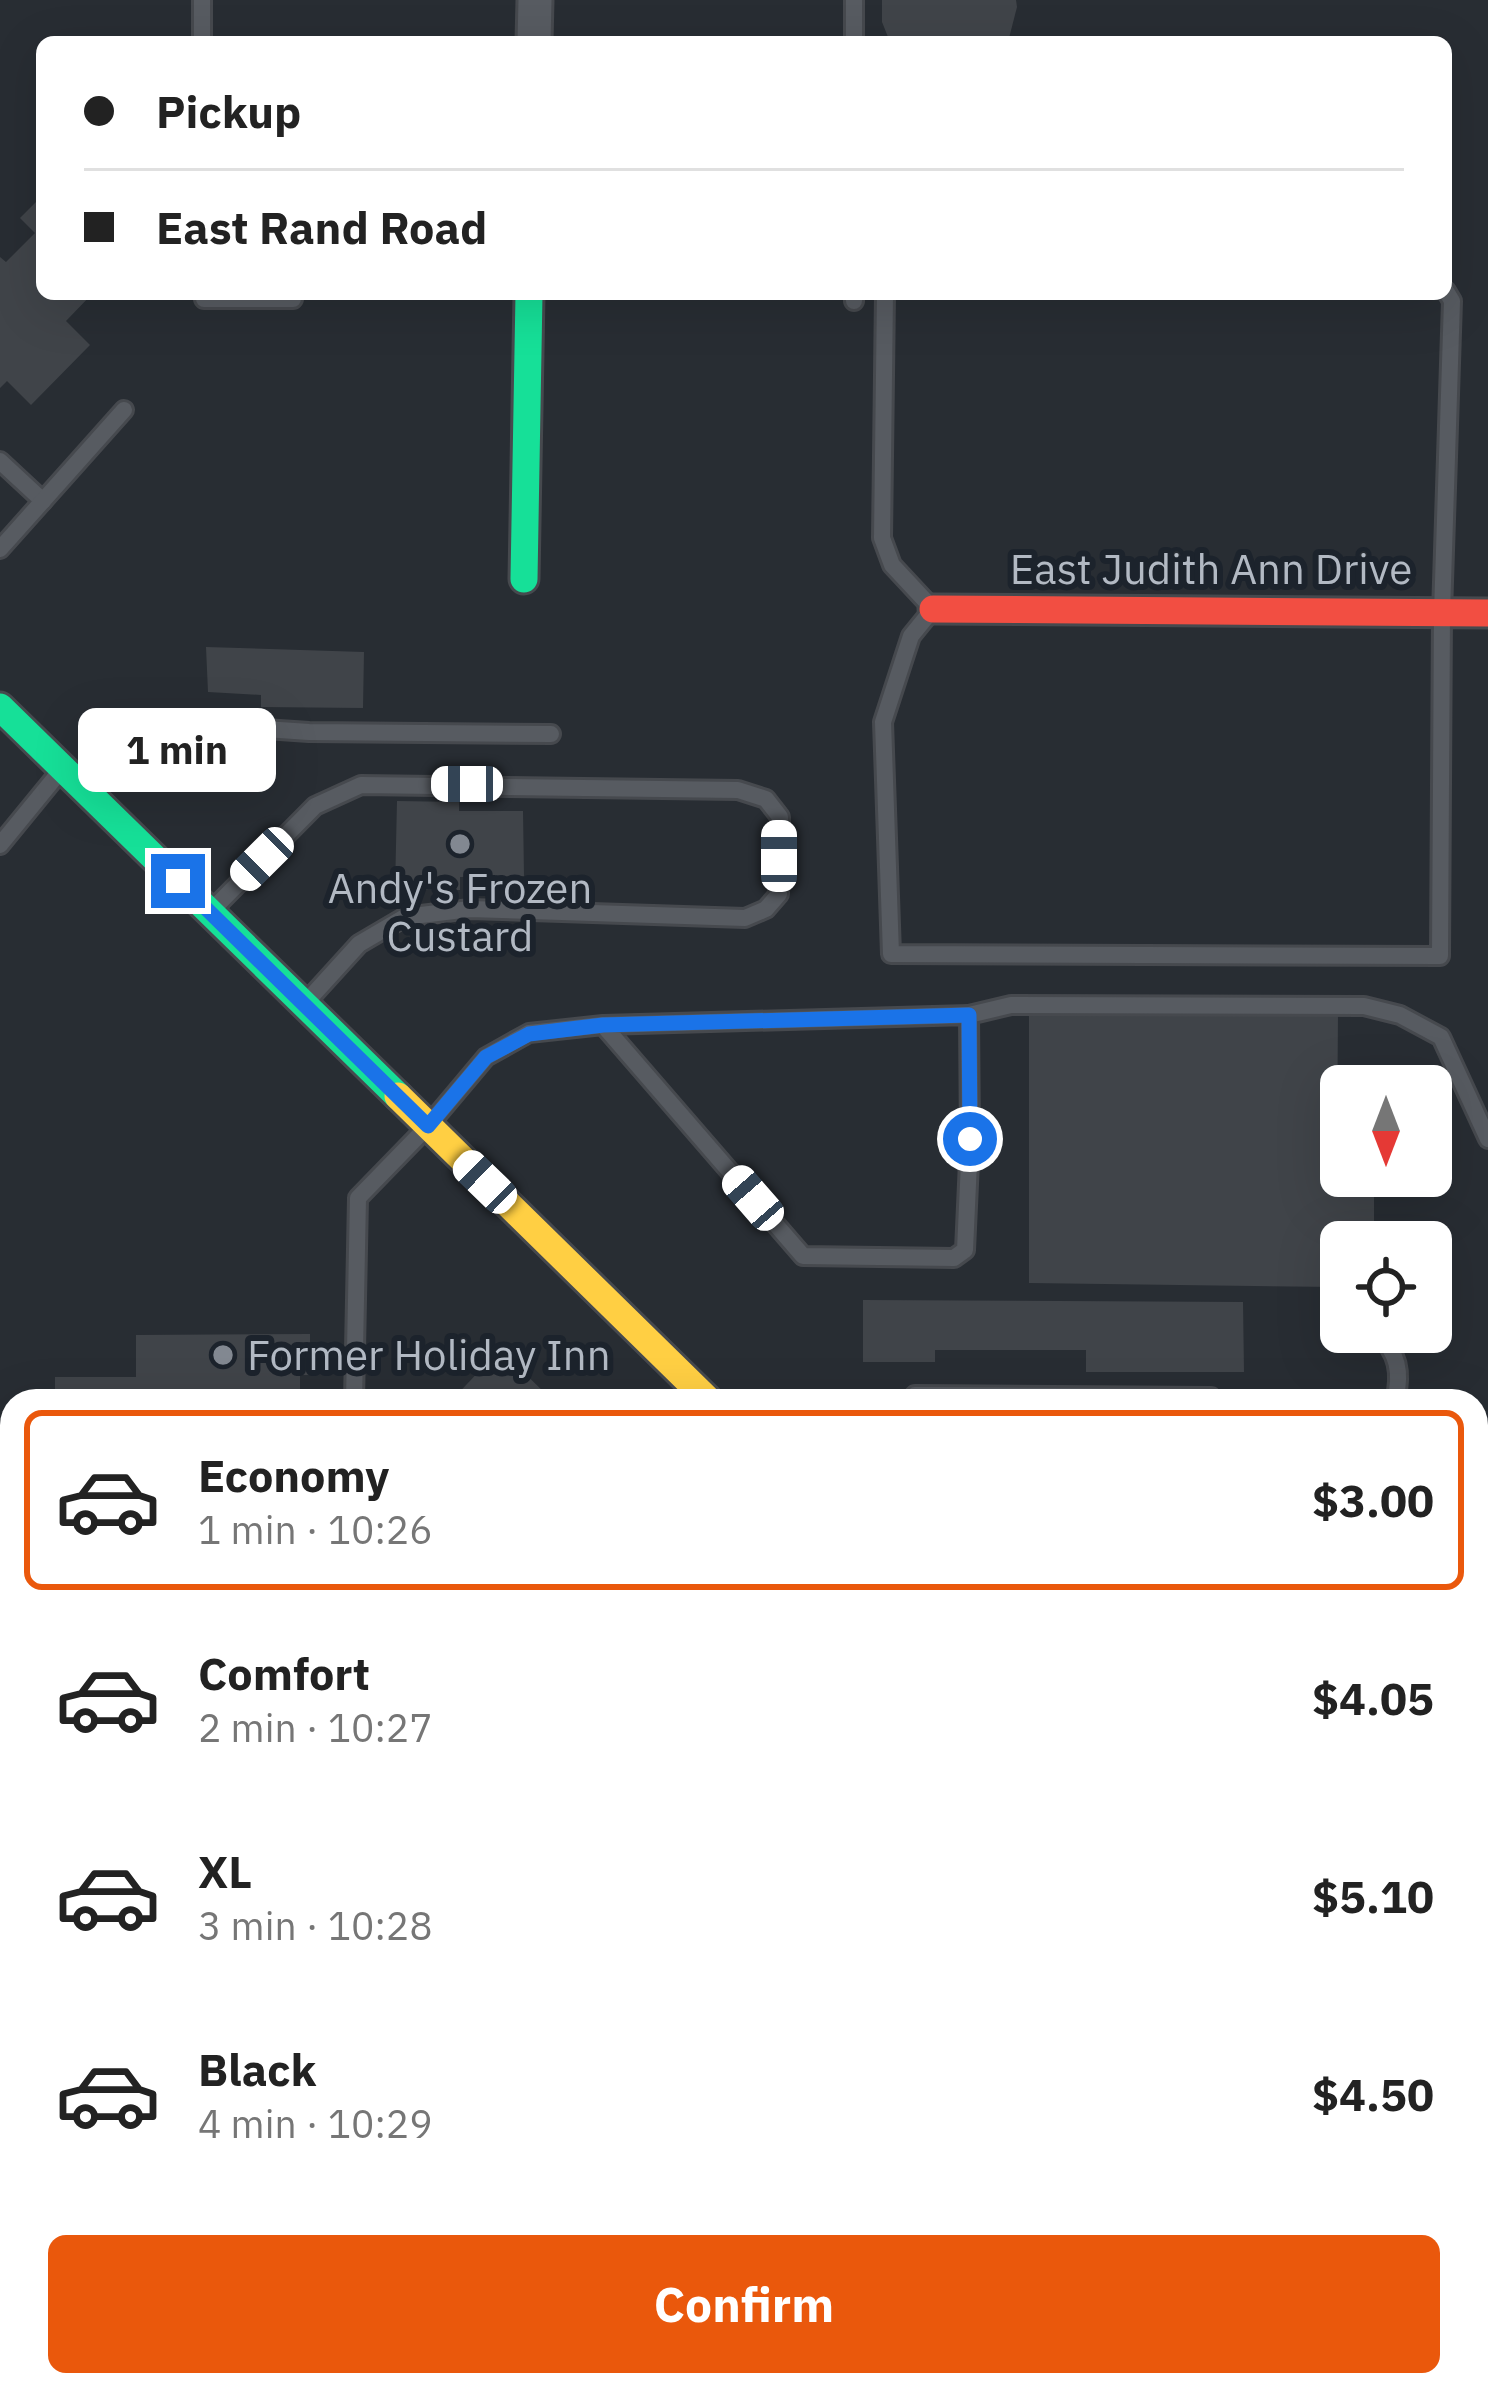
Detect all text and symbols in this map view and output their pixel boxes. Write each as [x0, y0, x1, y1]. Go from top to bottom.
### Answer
text: Pickup [156, 82, 301, 140]
text: East Rand Road [156, 198, 487, 256]
street label: East Judith Ann Drive [1010, 541, 1412, 596]
callout: 1 min [79, 707, 277, 791]
text: 1 min [126, 724, 228, 775]
car [431, 766, 503, 802]
car [761, 820, 797, 892]
car [224, 821, 300, 897]
marker: Andy's Frozen Custard [447, 831, 473, 857]
route end [151, 854, 205, 908]
place label: Andy's Frozen Custard [328, 860, 592, 963]
north arrow [1320, 1065, 1452, 1197]
map controls [1320, 1065, 1452, 1353]
route start [943, 1112, 997, 1166]
car [447, 1144, 523, 1220]
car [716, 1159, 790, 1237]
button: locate [1320, 1221, 1452, 1353]
place label: Former Holiday Inn [247, 1327, 611, 1382]
marker: Former Holiday Inn [210, 1342, 236, 1368]
icon: car [54, 1446, 162, 1554]
text: Economy [198, 1446, 389, 1504]
text: $3.00 [1312, 1471, 1434, 1529]
text: 1 min · 10:26 [198, 1504, 433, 1555]
icon: car [54, 1644, 162, 1752]
text: Comfort [198, 1644, 370, 1702]
text: $4.05 [1312, 1669, 1434, 1727]
text: 2 min · 10:27 [198, 1702, 433, 1753]
icon: car [54, 1842, 162, 1950]
text: XL [198, 1842, 252, 1900]
text: $5.10 [1312, 1867, 1434, 1925]
text: 3 min · 10:28 [198, 1900, 433, 1951]
icon: car [54, 2040, 162, 2148]
text: Black [198, 2040, 317, 2098]
text: $4.50 [1312, 2065, 1434, 2123]
text: 4 min · 10:29 [198, 2098, 433, 2149]
button: Confirm [48, 2235, 1440, 2373]

